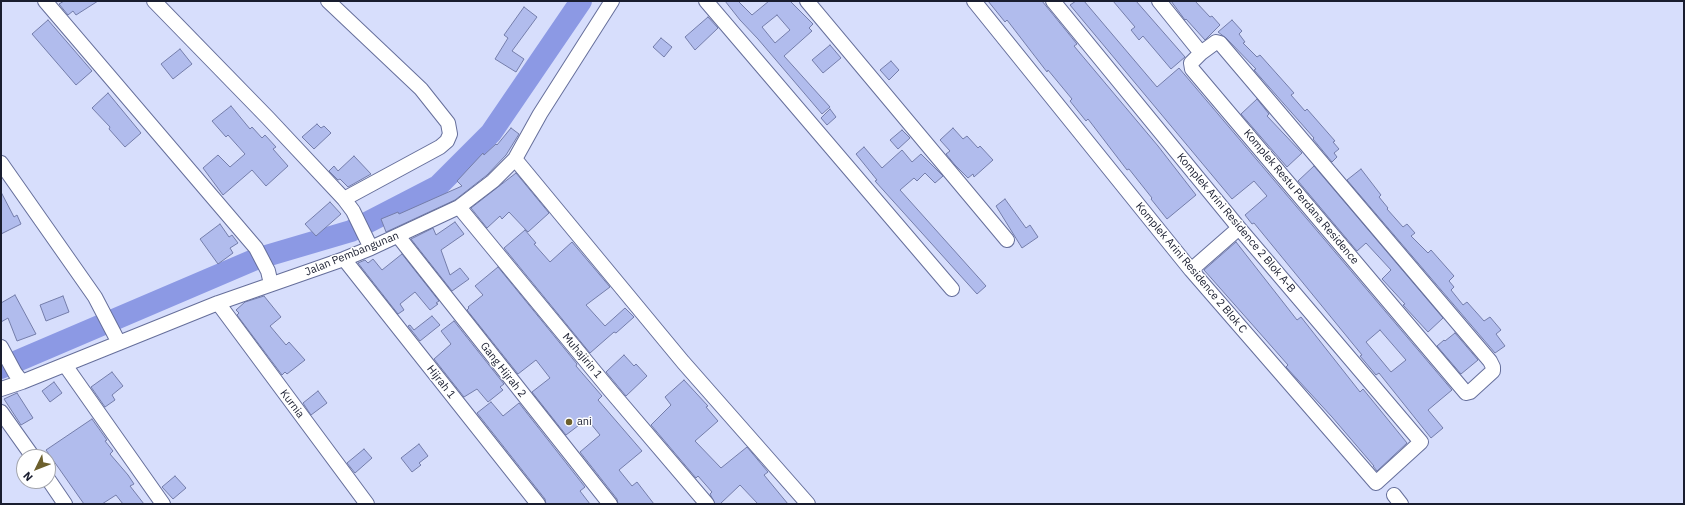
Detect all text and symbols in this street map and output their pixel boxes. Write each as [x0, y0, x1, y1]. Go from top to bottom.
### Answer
street label: Komplek Restu Perdana Residence [1241, 127, 1361, 267]
street label: Komplek Arini Residence 2 Blok A-B [1174, 151, 1298, 295]
street label: Komplek Arini Residence 2 Blok C [1133, 200, 1249, 336]
street label: Jalan Pembangunan [303, 229, 401, 279]
street label: Muhajirin 1 [559, 331, 605, 381]
street label: Gang Hijrah 2 [477, 340, 529, 400]
street label: Hijrah 1 [424, 363, 458, 401]
street label: Kurnia [277, 387, 307, 421]
place label: ani [577, 415, 592, 429]
marker: ani [564, 417, 574, 427]
north arrow [16, 449, 56, 489]
text: N [20, 469, 36, 484]

